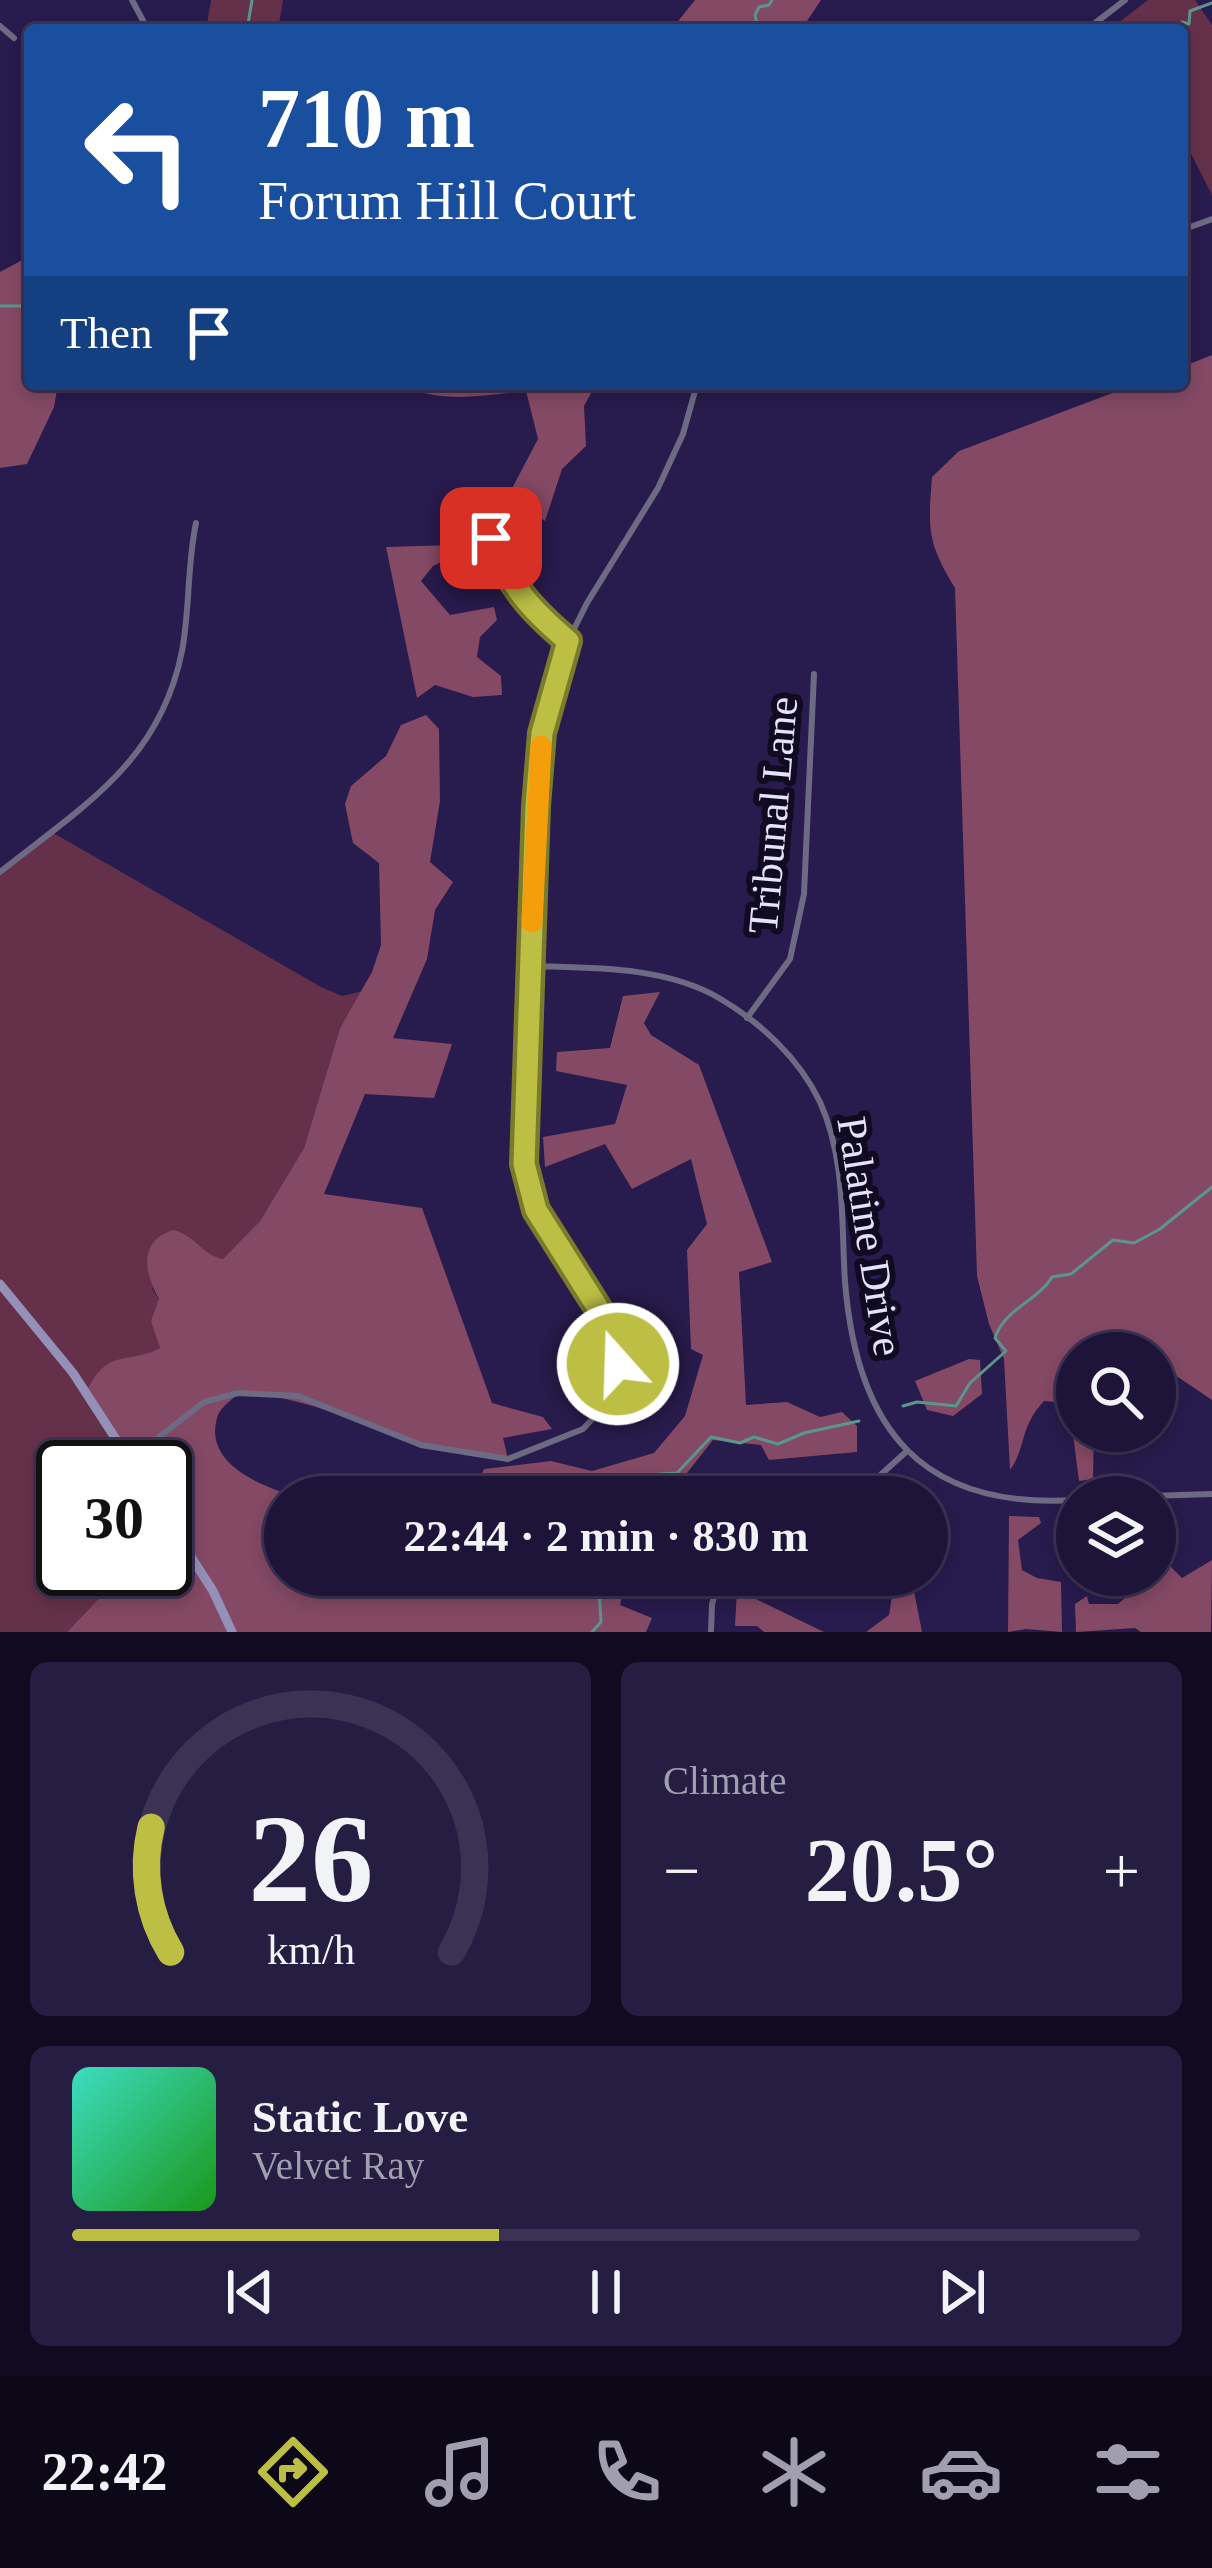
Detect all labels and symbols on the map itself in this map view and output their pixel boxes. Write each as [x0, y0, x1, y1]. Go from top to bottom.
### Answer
pin [440, 487, 542, 589]
street label: Tribunal Lane [740, 695, 806, 935]
street label: Palatine Drive [828, 1113, 912, 1359]
position arrow [555, 1301, 681, 1427]
speed limit sign: 30 [36, 1440, 192, 1596]

